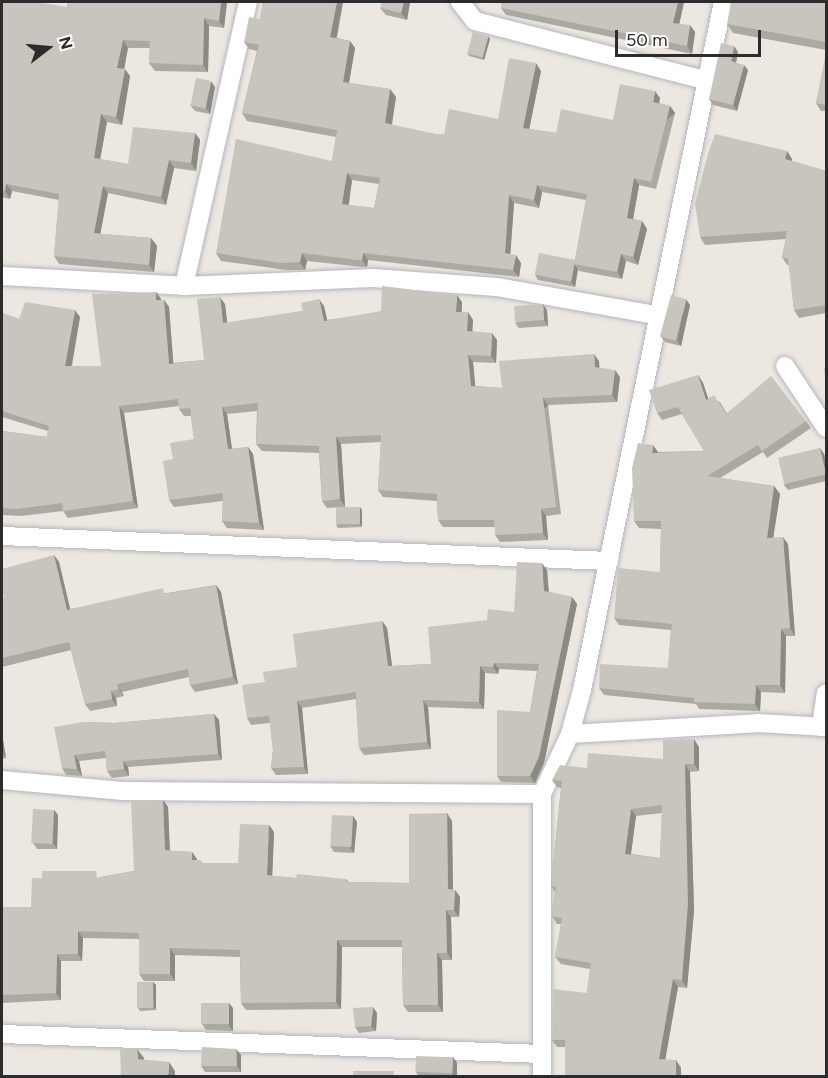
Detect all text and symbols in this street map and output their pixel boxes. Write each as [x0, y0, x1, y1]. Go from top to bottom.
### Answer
north arrow [18, 18, 78, 78]
scale bar [618, 18, 764, 56]
text: 50 m [626, 29, 668, 51]
text: N [55, 34, 77, 51]

